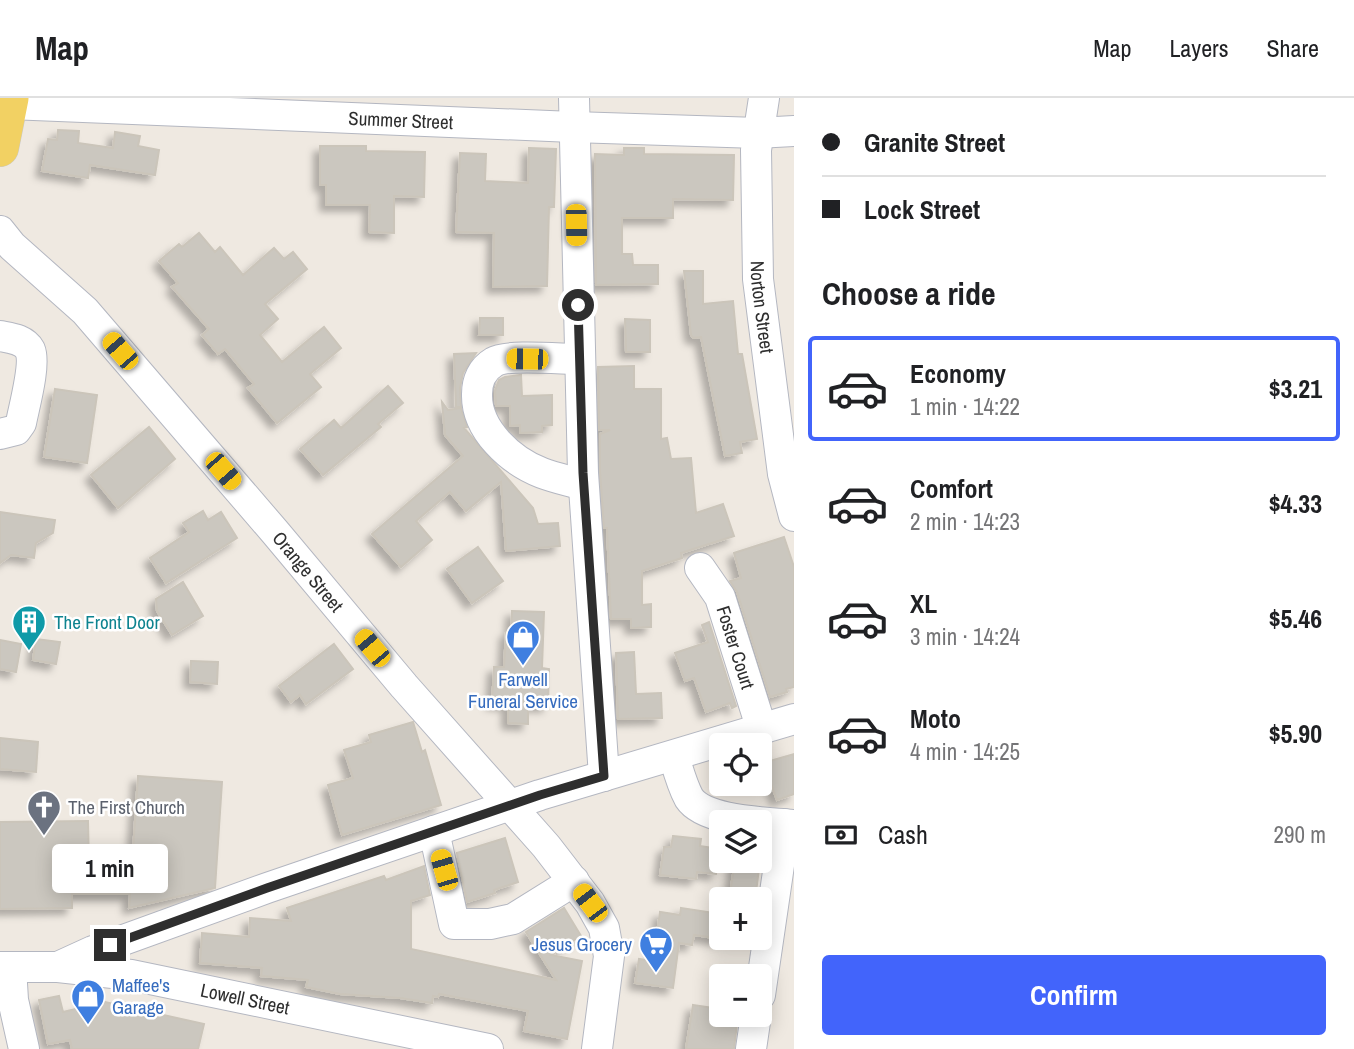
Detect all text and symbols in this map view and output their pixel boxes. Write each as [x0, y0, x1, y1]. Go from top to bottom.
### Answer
text: Map [35, 26, 89, 70]
text: Map [1093, 32, 1131, 64]
text: Layers [1169, 32, 1228, 64]
text: Share [1266, 32, 1319, 64]
street label: Summer Street [348, 105, 454, 135]
text: Granite Street [864, 125, 1005, 160]
text: Lock Street [864, 192, 980, 227]
car [566, 204, 587, 246]
street label: Norton Street [745, 261, 780, 355]
text: Choose a ride [822, 272, 996, 315]
route start [562, 289, 594, 321]
car [99, 328, 142, 374]
car [506, 348, 549, 370]
text: Economy [910, 356, 1006, 391]
icon: car [826, 357, 889, 420]
text: $3.21 [1269, 371, 1322, 406]
text: 1 min · 14:22 [910, 391, 1020, 422]
car [202, 448, 245, 494]
text: Comfort [910, 471, 993, 506]
icon: car [826, 472, 889, 535]
text: $4.33 [1269, 486, 1322, 521]
text: 2 min · 14:23 [910, 506, 1020, 537]
street label: Orange Street [267, 526, 350, 618]
text: XL [910, 586, 937, 621]
icon: car [826, 587, 889, 650]
text: $5.46 [1269, 601, 1322, 636]
street label: Foster Court [711, 602, 761, 693]
building icon: The Front Door [10, 603, 48, 652]
place label: The Front Door [54, 609, 160, 635]
shop icon: Farwell Funeral Service [504, 618, 542, 667]
text: 3 min · 14:24 [910, 621, 1020, 652]
car [351, 625, 394, 671]
place label: Farwell Funeral Service [468, 666, 578, 714]
text: Moto [910, 701, 961, 736]
icon: car [826, 702, 889, 765]
text: $5.90 [1269, 716, 1322, 751]
map controls [709, 733, 772, 1027]
button: locate [709, 733, 772, 796]
text: 4 min · 14:25 [910, 736, 1020, 767]
church icon: The First Church [25, 788, 63, 837]
place label: The First Church [68, 794, 185, 820]
button: layers [709, 810, 772, 873]
icon: cash [822, 816, 860, 854]
text: Cash [878, 817, 928, 852]
text: 290 m [1274, 819, 1326, 850]
callout: 1 min [52, 844, 168, 892]
car [429, 847, 460, 893]
text: 1 min [85, 853, 135, 884]
car [569, 880, 612, 926]
button: + [709, 887, 772, 950]
supermarket icon: Jesus Grocery [637, 925, 675, 974]
route end [94, 929, 126, 961]
place label: Jesus Grocery [532, 931, 632, 957]
button: Confirm [822, 955, 1326, 1035]
button: − [709, 964, 772, 1027]
place label: Maffee's Garage [112, 972, 170, 1020]
shop icon: Maffee's Garage [69, 977, 107, 1026]
street label: Lowell Street [198, 977, 293, 1021]

